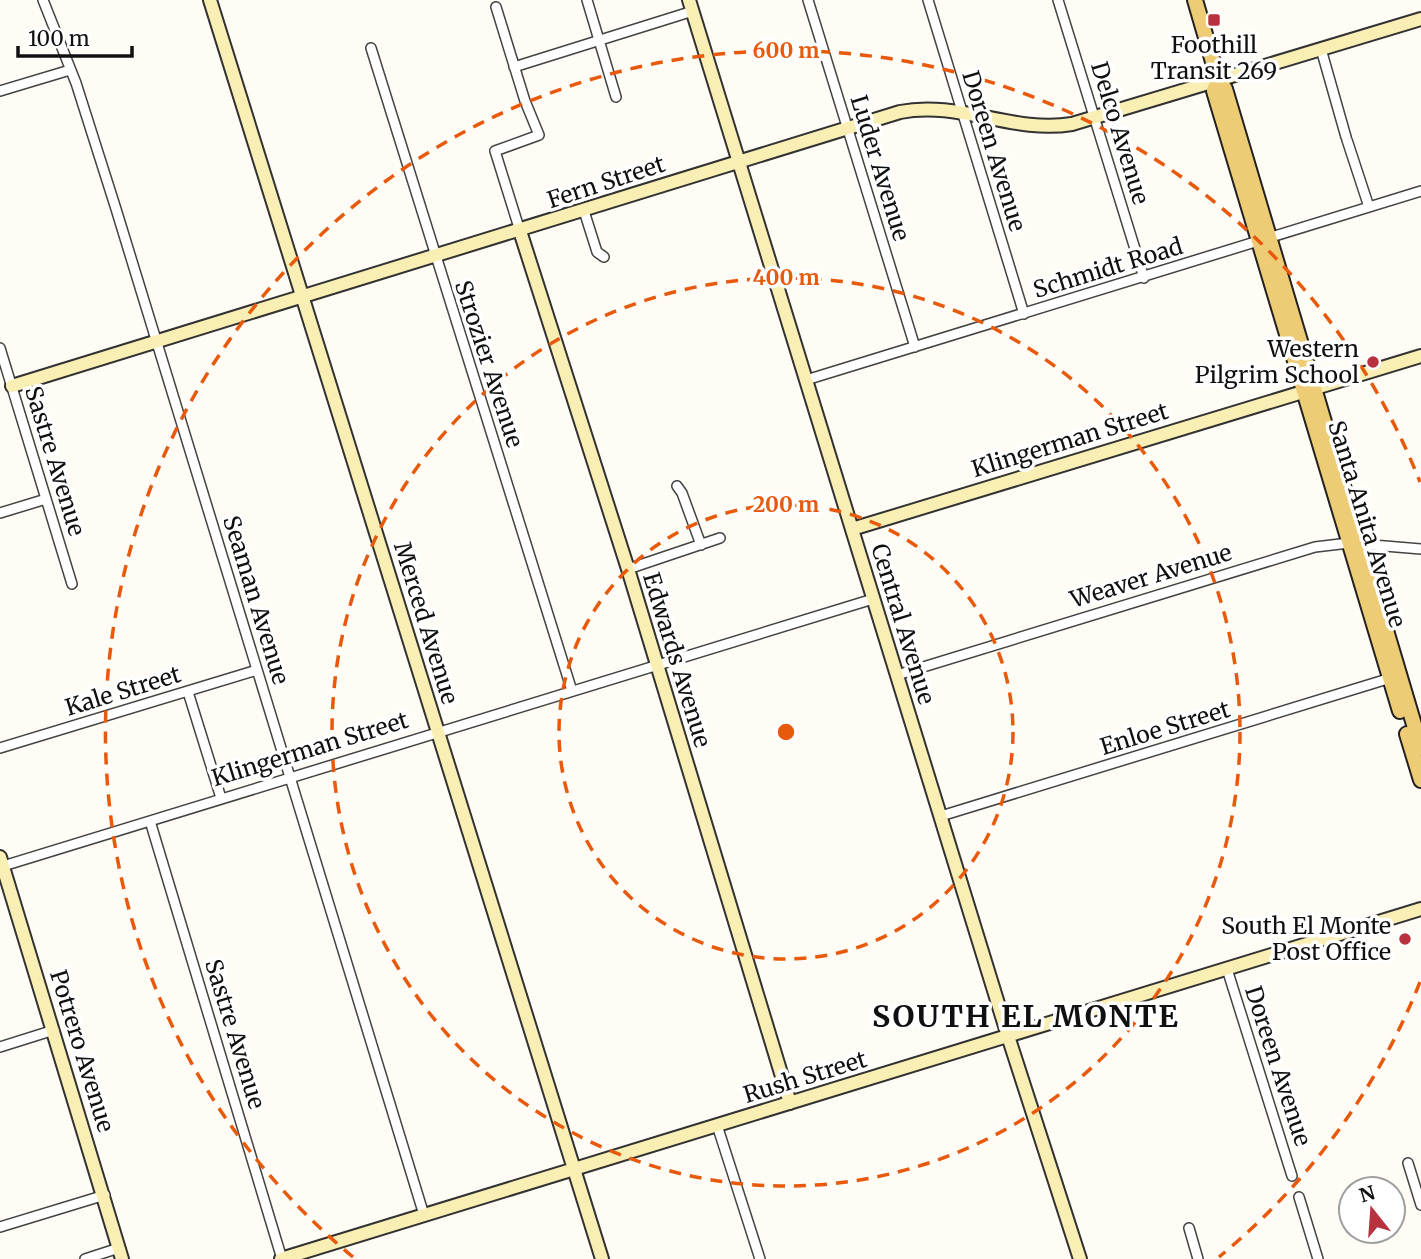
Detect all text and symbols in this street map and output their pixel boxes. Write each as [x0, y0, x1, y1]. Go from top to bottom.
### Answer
marker: Foothill Transit 269 [1206, 12, 1222, 28]
scale bar [18, 14, 131, 58]
text: 100 m [28, 25, 90, 52]
place label: Foothill Transit 269 [1151, 30, 1277, 85]
text: 600 m [753, 37, 819, 64]
street label: Delco Avenue [1085, 58, 1156, 208]
street label: Doreen Avenue [956, 67, 1033, 235]
street label: Luder Avenue [845, 92, 916, 244]
street label: Fern Street [543, 149, 668, 214]
street label: Schmidt Road [1030, 231, 1186, 304]
text: 400 m [752, 264, 820, 291]
street label: Strozier Avenue [449, 277, 530, 451]
place label: Western Pilgrim School [1195, 334, 1359, 389]
marker: Western Pilgrim School [1365, 354, 1381, 370]
street label: Sastre Avenue [19, 383, 92, 539]
street label: Klingerman Street [968, 396, 1172, 483]
street label: Santa Anita Avenue [1322, 417, 1413, 631]
text: 200 m [753, 491, 819, 518]
street label: Seaman Avenue [217, 512, 296, 688]
street label: Weaver Avenue [1066, 537, 1235, 614]
street label: Merced Avenue [388, 538, 465, 707]
street label: Central Avenue [865, 540, 942, 708]
street label: Edwards Avenue [637, 569, 718, 751]
street label: Kale Street [62, 659, 184, 722]
street label: Enloe Street [1096, 694, 1233, 761]
street label: Klingerman Street [208, 705, 412, 792]
centre of rings [774, 720, 798, 744]
place label: South El Monte Post Office [1221, 911, 1391, 966]
marker: South El Monte Post Office [1397, 931, 1413, 947]
street label: Sastre Avenue [199, 956, 272, 1112]
street label: Potrero Avenue [44, 966, 121, 1135]
street label: Doreen Avenue [1239, 982, 1318, 1150]
district label: SOUTH EL MONTE [872, 997, 1180, 1035]
street label: Rush Street [740, 1044, 870, 1109]
north arrow [1337, 1175, 1407, 1245]
text: N [1356, 1180, 1378, 1207]

